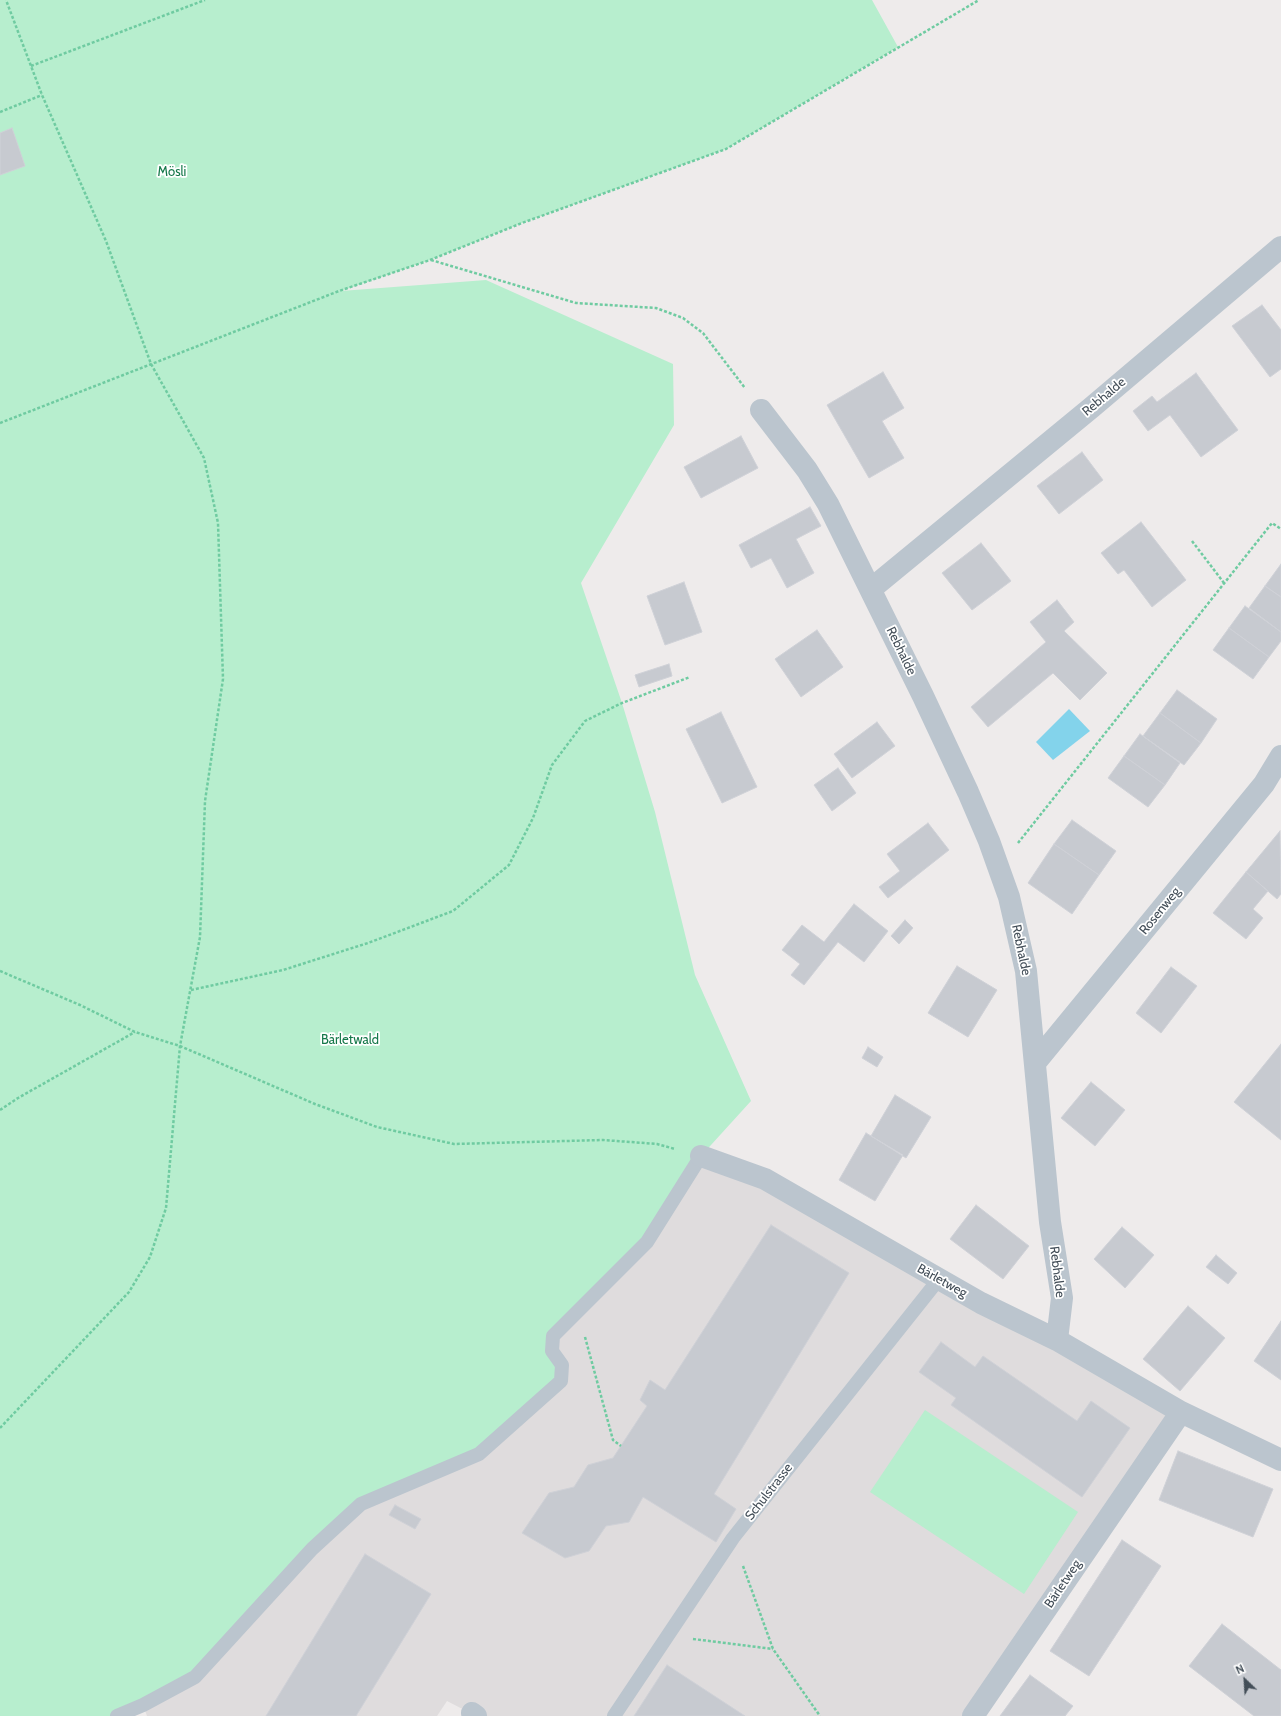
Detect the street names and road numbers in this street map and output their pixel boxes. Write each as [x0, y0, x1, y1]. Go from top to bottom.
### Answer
street label: Rebhalde [1079, 374, 1129, 420]
street label: Rebhalde [883, 624, 919, 678]
street label: Rosenweg [1136, 884, 1184, 938]
street label: Rebhalde [1008, 923, 1034, 977]
street label: Rebhalde [1046, 1245, 1068, 1299]
street label: Bärletweg [914, 1261, 970, 1301]
street label: Schulstrasse [742, 1460, 796, 1524]
street label: Bärletweg [1041, 1557, 1085, 1611]

